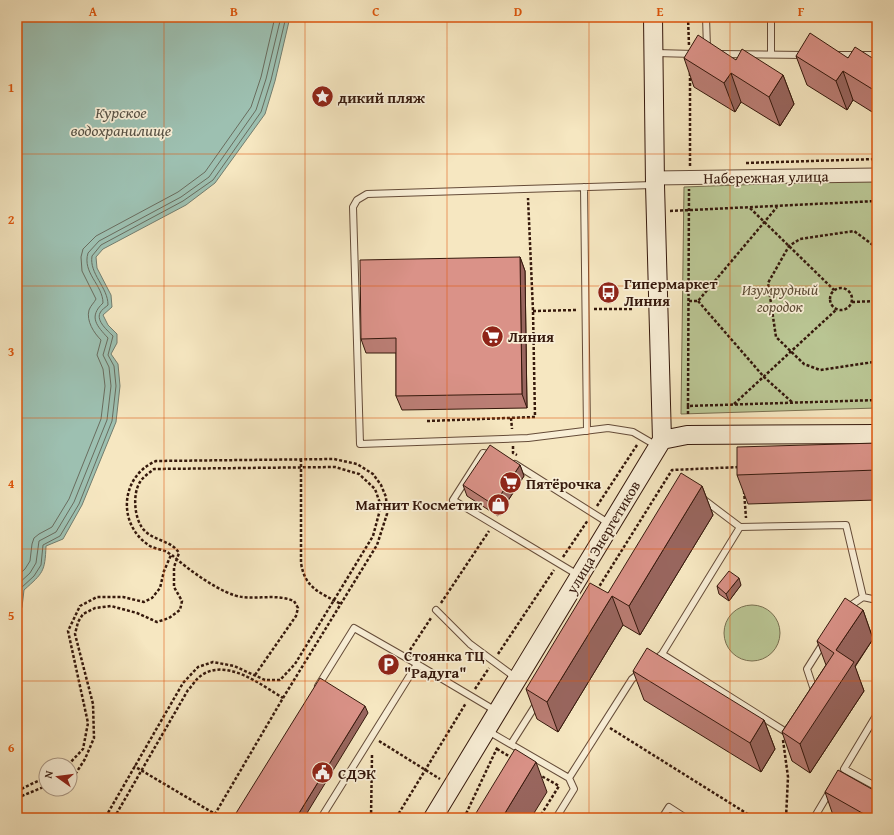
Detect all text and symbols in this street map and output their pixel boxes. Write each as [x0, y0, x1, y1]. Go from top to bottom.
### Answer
text: A [89, 2, 98, 21]
text: B [230, 2, 238, 21]
text: C [372, 2, 380, 21]
text: D [514, 2, 522, 21]
text: E [657, 2, 664, 21]
text: F [798, 2, 805, 21]
text: 1 [8, 78, 14, 97]
place icon: дикий пляж [310, 84, 336, 110]
place label: дикий пляж [338, 87, 425, 108]
water label: Курское водохранилище [71, 100, 172, 142]
street label: Набережная улица [703, 165, 830, 189]
text: 2 [8, 210, 15, 229]
place label: Гипермаркет Линия [624, 273, 718, 311]
bus stop icon: Гипермаркет Линия [595, 279, 621, 305]
park label: Изумрудный городок [742, 279, 819, 317]
supermarket icon: Линия [480, 323, 506, 349]
place label: Линия [508, 326, 554, 347]
text: 3 [8, 342, 14, 361]
supermarket icon: Пятёрочка [498, 470, 524, 496]
place label: Пятёрочка [526, 473, 602, 494]
text: 4 [8, 474, 15, 493]
street label: улица Энергетиков [560, 476, 645, 598]
shop icon: Магнит Косметик [485, 491, 511, 517]
place label: Магнит Косметик [355, 494, 482, 515]
text: 5 [8, 606, 15, 625]
place label: Стоянка ТЦ "Радуга" [404, 645, 485, 683]
parking icon: Стоянка ТЦ "Радуга" [376, 651, 402, 677]
text: 6 [8, 738, 15, 757]
north arrow [38, 757, 78, 797]
public building icon: СДЭК [310, 760, 336, 786]
place label: СДЭК [338, 763, 376, 784]
text: N [40, 768, 57, 780]

